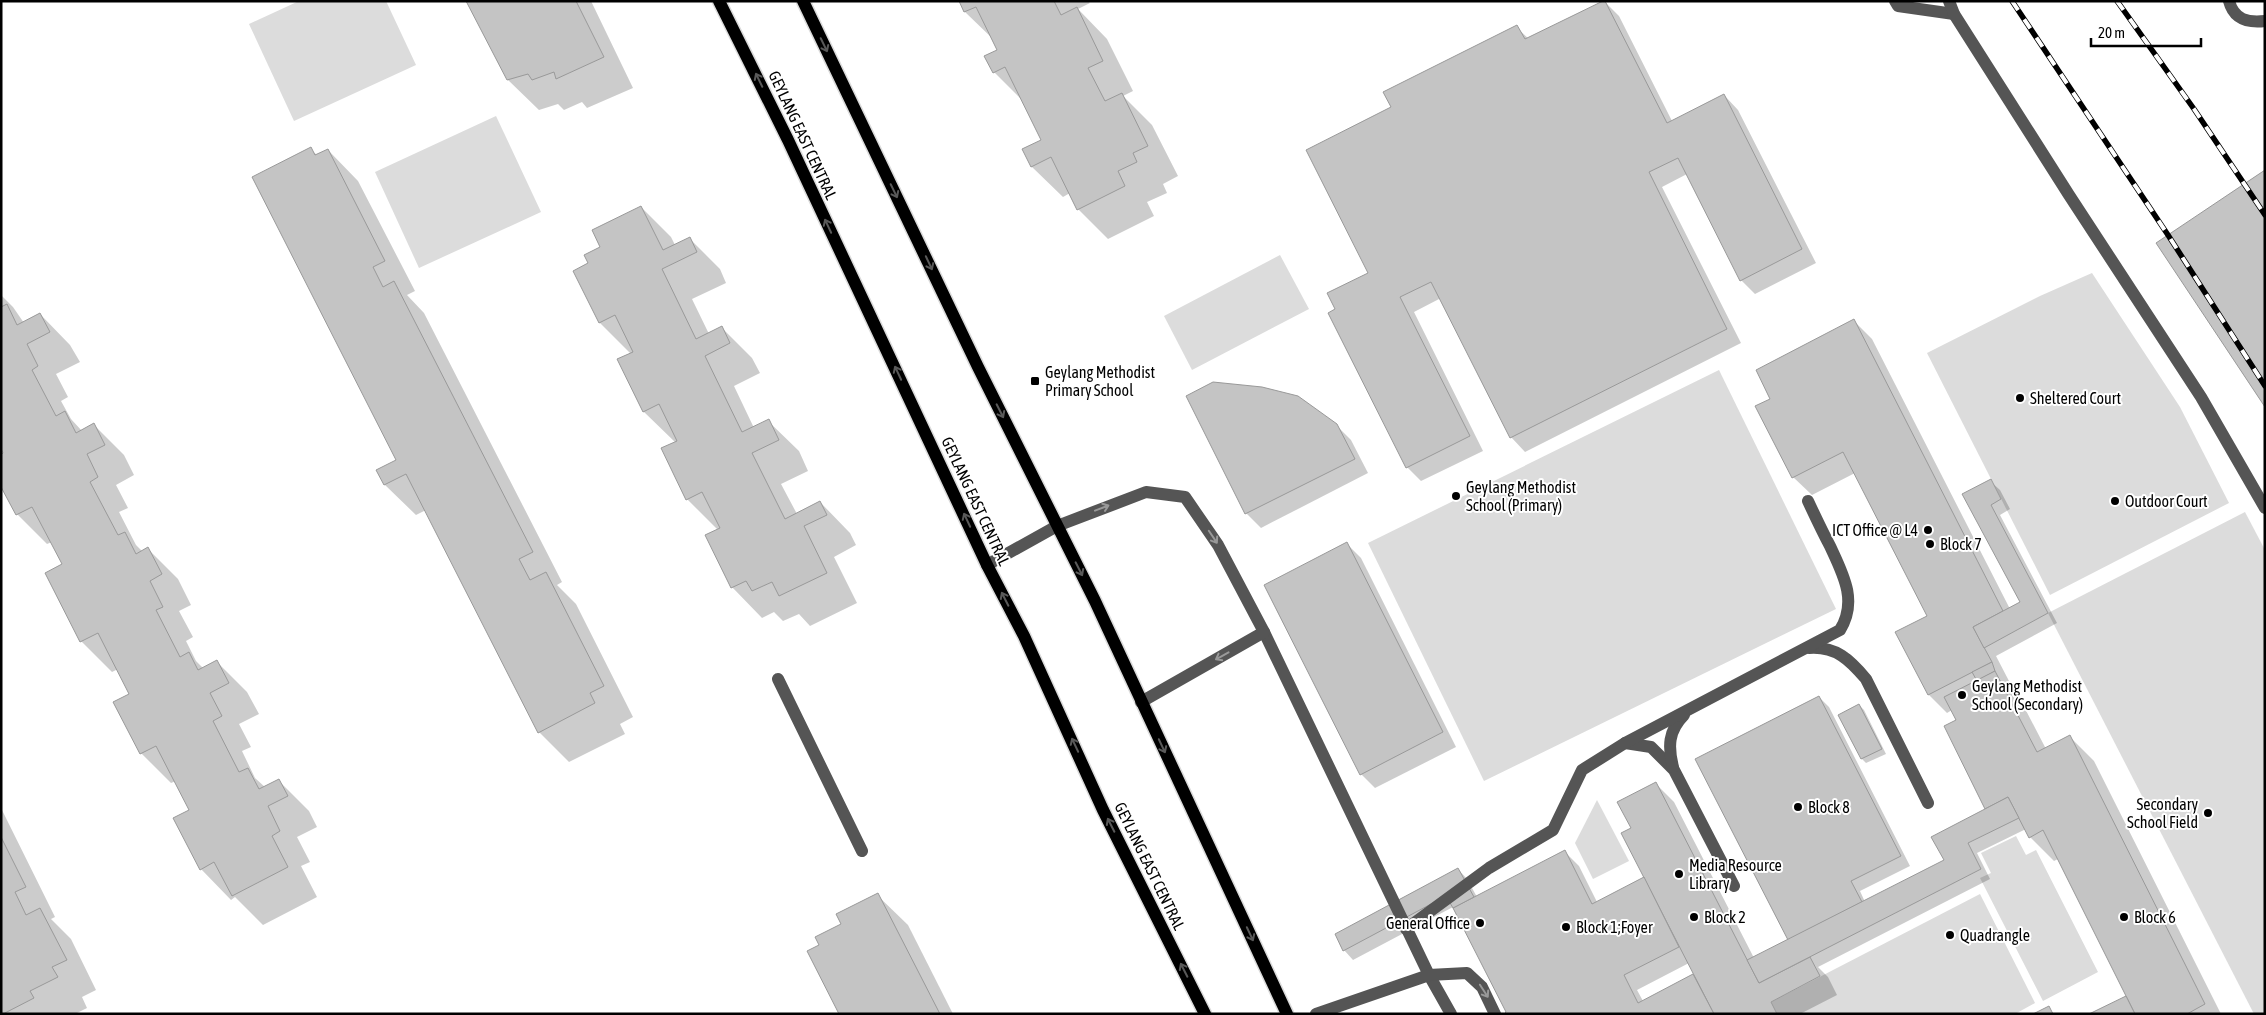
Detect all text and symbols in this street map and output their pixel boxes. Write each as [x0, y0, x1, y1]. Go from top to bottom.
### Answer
scale bar [2091, 15, 2201, 47]
text: 20 m [2098, 24, 2125, 41]
one-way arrow [820, 37, 829, 52]
street label: GEYLANG EAST CENTRAL [765, 68, 841, 203]
one-way arrow [754, 72, 764, 87]
one-way arrow [890, 184, 900, 199]
one-way arrow [823, 219, 833, 234]
one-way arrow [924, 255, 934, 270]
place label: Geylang Methodist Primary School [1045, 363, 1155, 400]
one-way arrow [892, 366, 902, 381]
marker: Geylang Methodist Primary School [1029, 375, 1041, 387]
place label: Sheltered Court [2030, 389, 2121, 407]
marker: Sheltered Court [2014, 392, 2026, 404]
one-way arrow [996, 403, 1005, 418]
street label: GEYLANG EAST CENTRAL [938, 434, 1014, 569]
place label: Geylang Methodist School (Primary) [1466, 478, 1576, 515]
marker: Geylang Methodist School (Primary) [1450, 490, 1462, 502]
place label: Outdoor Court [2125, 492, 2208, 510]
marker: Outdoor Court [2109, 495, 2121, 507]
one-way arrow [1094, 503, 1110, 512]
one-way arrow [962, 513, 972, 528]
place label: ICT Office @ L4 [1832, 521, 1918, 539]
marker: ICT Office @ L4 [1922, 524, 1934, 536]
one-way arrow [1208, 530, 1218, 544]
place label: Block 7 [1940, 535, 1982, 553]
marker: Block 7 [1924, 538, 1936, 550]
one-way arrow [1075, 561, 1084, 576]
one-way arrow [1000, 591, 1010, 606]
one-way arrow [1215, 652, 1229, 662]
place label: Geylang Methodist School (Secondary) [1972, 677, 2083, 714]
marker: Geylang Methodist School (Secondary) [1956, 689, 1968, 701]
one-way arrow [1070, 738, 1079, 753]
one-way arrow [1158, 738, 1167, 753]
place label: Secondary School Field [2127, 795, 2198, 831]
place label: Block 8 [1808, 798, 1850, 816]
street label: GEYLANG EAST CENTRAL [1111, 799, 1189, 933]
marker: Block 8 [1792, 801, 1804, 813]
marker: Secondary School Field [2202, 807, 2214, 819]
one-way arrow [1106, 818, 1115, 833]
place label: Media Resource Library [1689, 856, 1782, 893]
marker: Media Resource Library [1673, 868, 1685, 880]
place label: Block 2 [1704, 908, 1746, 926]
place label: Block 6 [2134, 908, 2176, 926]
marker: Block 2 [1688, 911, 1700, 923]
marker: Block 6 [2118, 911, 2130, 923]
place label: General Office [1386, 914, 1470, 932]
marker: General Office [1474, 917, 1486, 929]
place label: Block 1;Foyer [1576, 918, 1653, 937]
marker: Block 1;Foyer [1560, 921, 1572, 933]
one-way arrow [1246, 926, 1255, 941]
place label: Quadrangle [1960, 926, 2030, 945]
marker: Quadrangle [1944, 929, 1956, 941]
one-way arrow [1179, 963, 1188, 978]
one-way arrow [1479, 984, 1489, 998]

